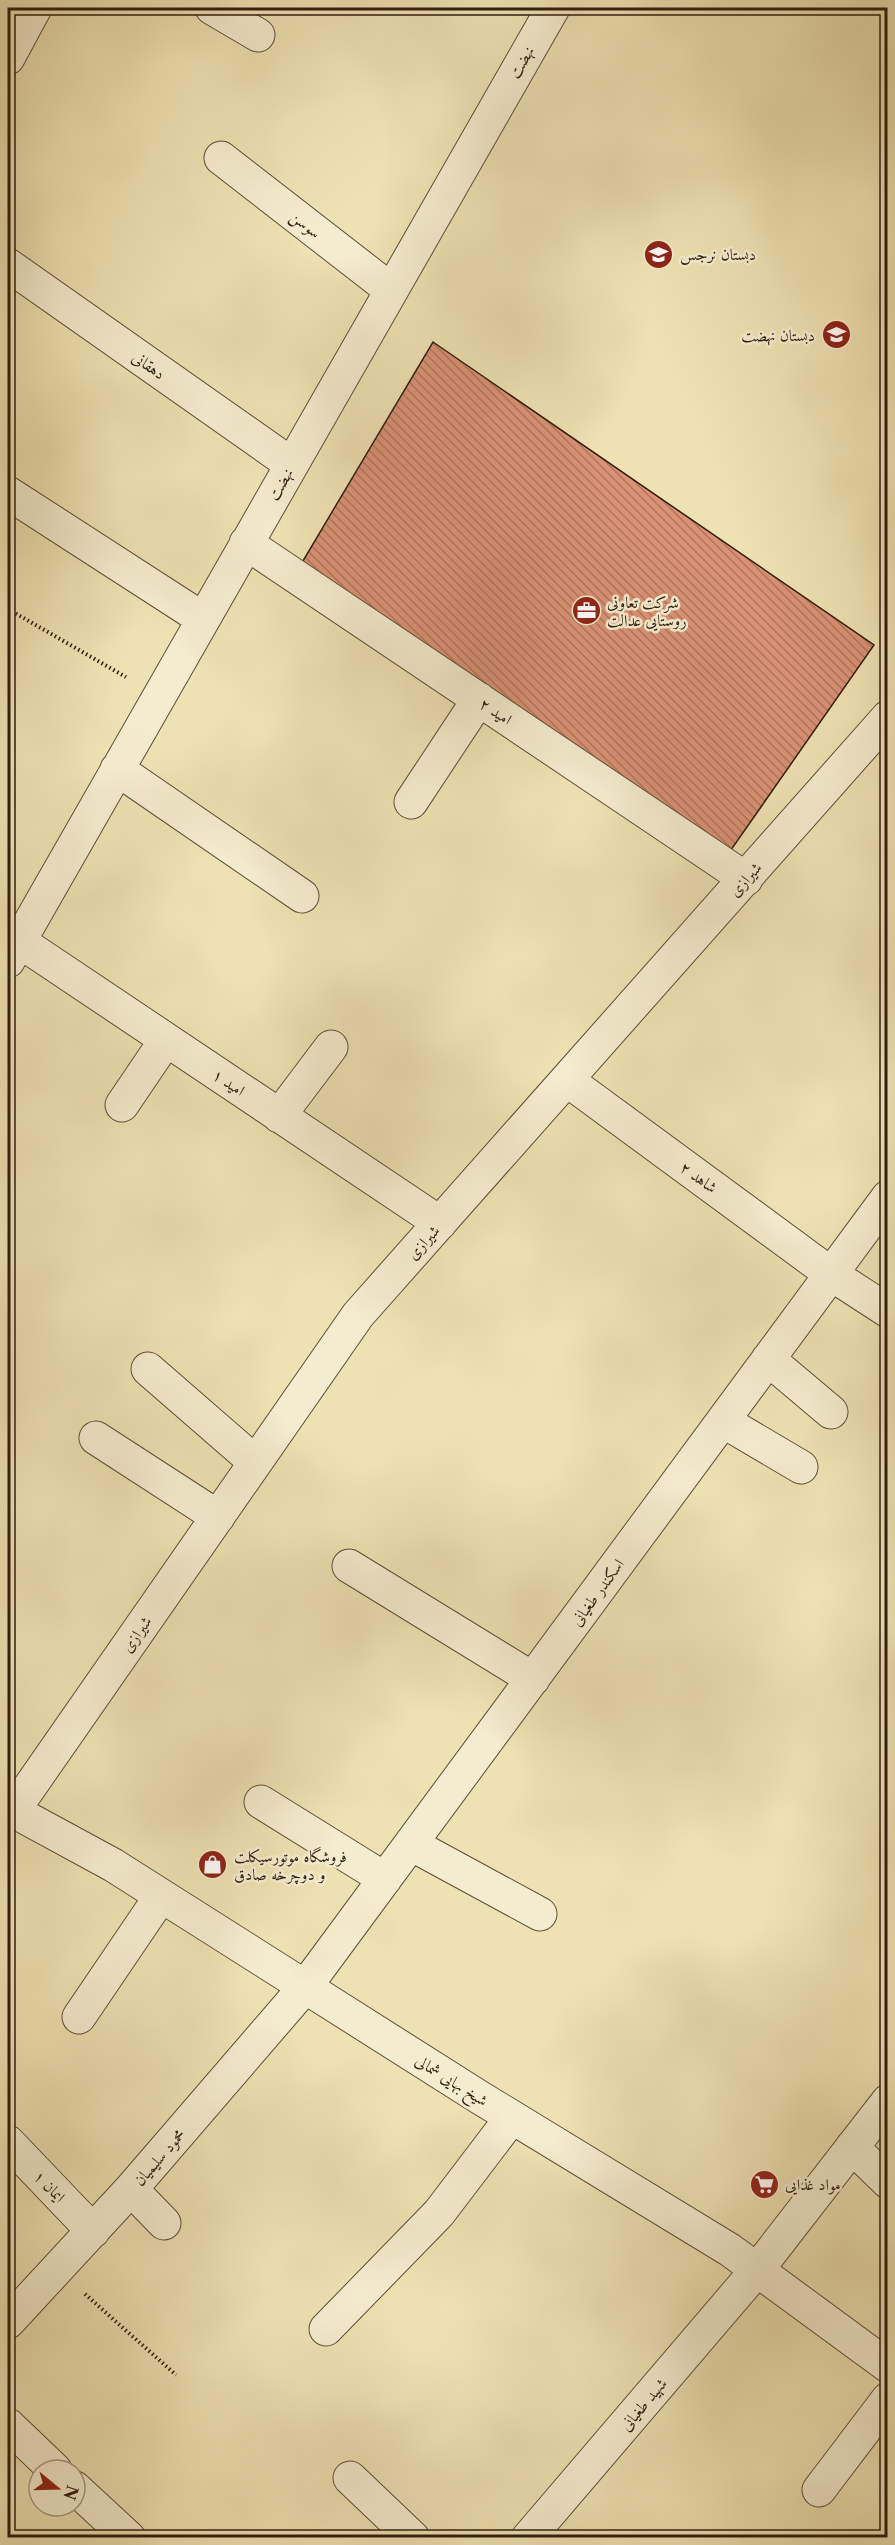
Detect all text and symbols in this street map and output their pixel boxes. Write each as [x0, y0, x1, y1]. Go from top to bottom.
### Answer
street label: نهضت [504, 42, 539, 82]
street label: سوسن [285, 206, 325, 244]
school or university icon: دبستان نرجس [643, 238, 675, 270]
place label: دبستان نرجس [680, 244, 756, 265]
school or university icon: دبستان نهضت [820, 319, 852, 351]
place label: دبستان نهضت [741, 325, 815, 346]
street label: دهقانی [129, 347, 169, 383]
street label: نهضت [263, 464, 298, 504]
place label: شرکت تعاونی روستایی عدالت [607, 592, 687, 631]
office icon: شرکت تعاونی روستایی عدالت [570, 595, 602, 627]
street label: امید ۲ [476, 693, 516, 729]
street label: شیرازی [724, 857, 766, 901]
street label: امید ۱ [209, 1064, 249, 1100]
street label: شاهد ۲ [676, 1157, 722, 1197]
street label: شیرازی [402, 1220, 444, 1264]
street label: اسکندر طغیانی [566, 1554, 628, 1630]
street label: شیرازی [116, 1612, 156, 1656]
place label: فروشگاه موتورسیکلت و دوچرخه صادق [234, 1846, 347, 1885]
shop icon: فروشگاه موتورسیکلت و دوچرخه صادق [197, 1849, 229, 1881]
street label: شیخ بهایی شمالی [409, 2050, 492, 2114]
street label: محمود سلیمیان [129, 2124, 190, 2190]
street label: ایمان ۱ [30, 2166, 70, 2206]
supermarket icon: مواد غذایی [748, 2168, 780, 2200]
place label: مواد غذایی [785, 2174, 841, 2195]
street label: شهید طغیانی [615, 2374, 672, 2435]
north arrow [27, 2458, 87, 2518]
text: N [59, 2483, 83, 2503]

